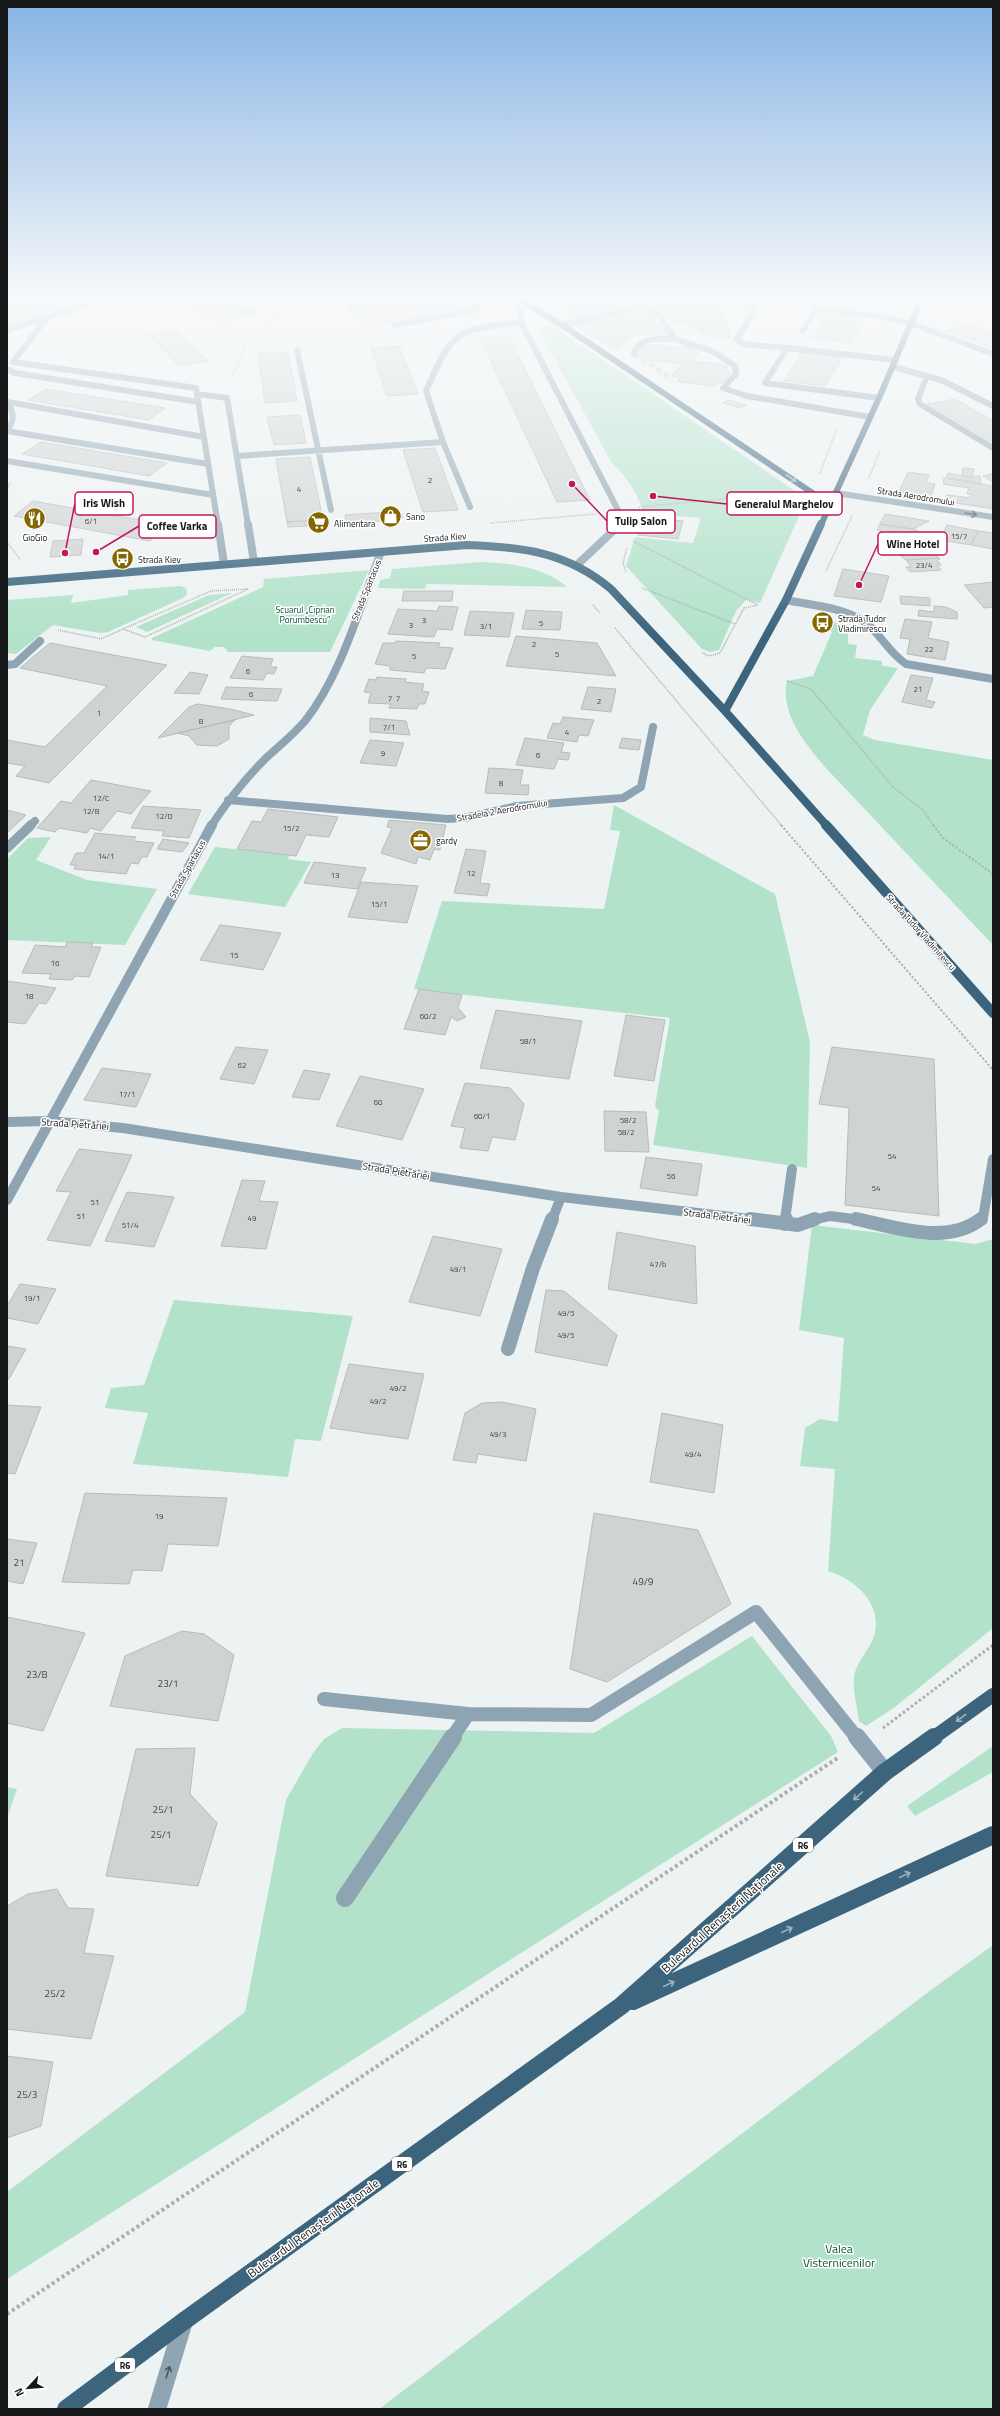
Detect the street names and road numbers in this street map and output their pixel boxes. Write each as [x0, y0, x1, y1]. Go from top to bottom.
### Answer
street label: Strada Aerodromului [876, 483, 956, 509]
street label: Strada Kiev [423, 529, 467, 545]
street label: Strada Spartacus [348, 558, 384, 622]
street label: Stradela 2 Aerodromului [456, 796, 548, 824]
street label: Strada Spartacus [166, 838, 208, 900]
street label: Strada Tudor Vladimirescu [883, 891, 959, 973]
street label: Strada Pietrăriei [41, 1114, 109, 1134]
street label: Strada Pietrăriei [361, 1158, 431, 1184]
street label: Strada Pietrăriei [682, 1204, 752, 1228]
road number: R6 [793, 1838, 813, 1852]
street label: Bulevardul Renașterii Naționale [657, 1857, 787, 1977]
road number: R6 [392, 2157, 412, 2171]
street label: Bulevardul Renașterii Naționale [243, 2174, 383, 2282]
road number: R6 [115, 2358, 135, 2372]

